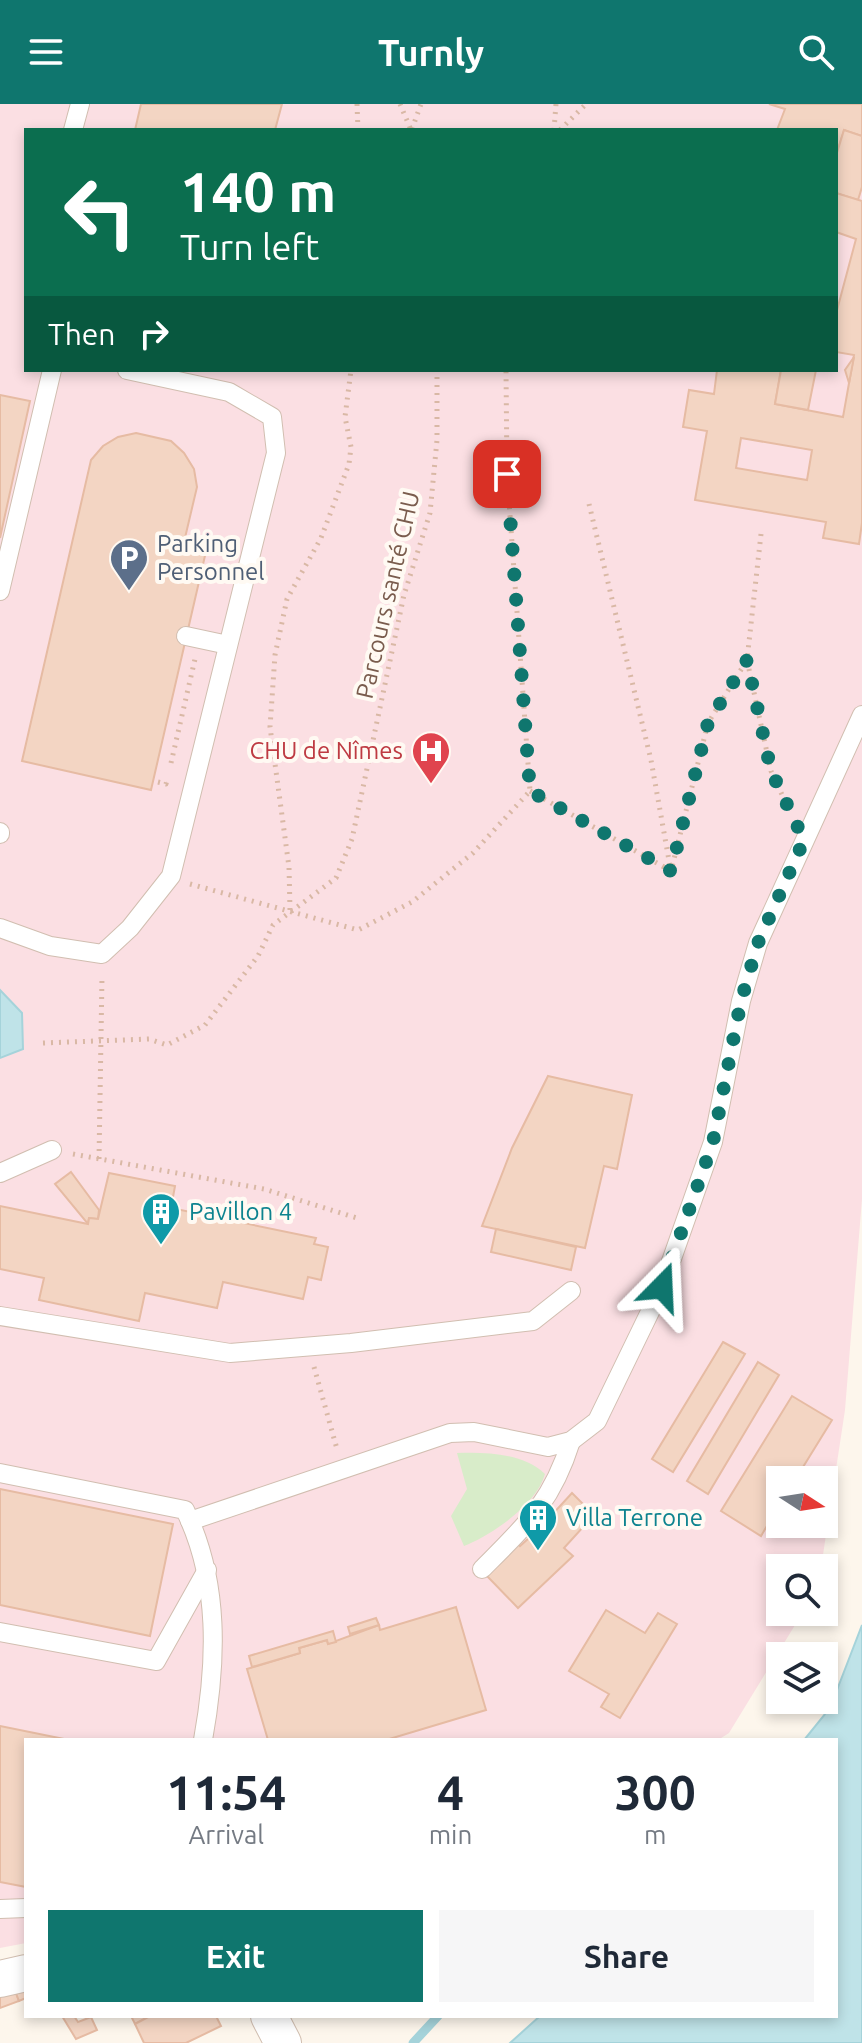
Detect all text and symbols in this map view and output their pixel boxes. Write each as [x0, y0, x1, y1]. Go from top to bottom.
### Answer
icon: menu [24, 30, 68, 74]
icon: search [794, 30, 838, 74]
text: Turnly [378, 32, 484, 73]
icon: left [48, 160, 152, 264]
text: 140 m [180, 160, 336, 223]
text: Turn left [180, 226, 319, 267]
icon: right [132, 312, 176, 356]
text: Then [48, 317, 116, 351]
pin [473, 440, 541, 508]
icon: arrive [485, 452, 529, 496]
street label: Parcours santé CHU [351, 489, 424, 701]
place label: Parking Personnel [157, 530, 265, 585]
parking icon: Parking Personnel [108, 537, 150, 592]
hospital icon: CHU de Nîmes [410, 730, 452, 785]
place label: CHU de Nîmes [250, 737, 403, 764]
building icon: Pavillon 4 [140, 1191, 182, 1246]
place label: Pavillon 4 [189, 1198, 292, 1225]
position arrow [620, 1245, 704, 1329]
north arrow [766, 1466, 838, 1538]
map controls [766, 1466, 838, 1714]
building icon: Villa Terrone [517, 1497, 559, 1552]
place label: Villa Terrone [566, 1504, 703, 1531]
button: search [766, 1554, 838, 1626]
button: layers [766, 1642, 838, 1714]
text: 11:54 [166, 1765, 286, 1819]
text: 4 [437, 1765, 464, 1819]
text: 300 [615, 1765, 696, 1819]
text: Arrival [188, 1820, 264, 1849]
text: min [429, 1820, 472, 1849]
text: m [644, 1820, 666, 1849]
button: Exit [48, 1910, 423, 2002]
button: Share [439, 1910, 814, 2002]

